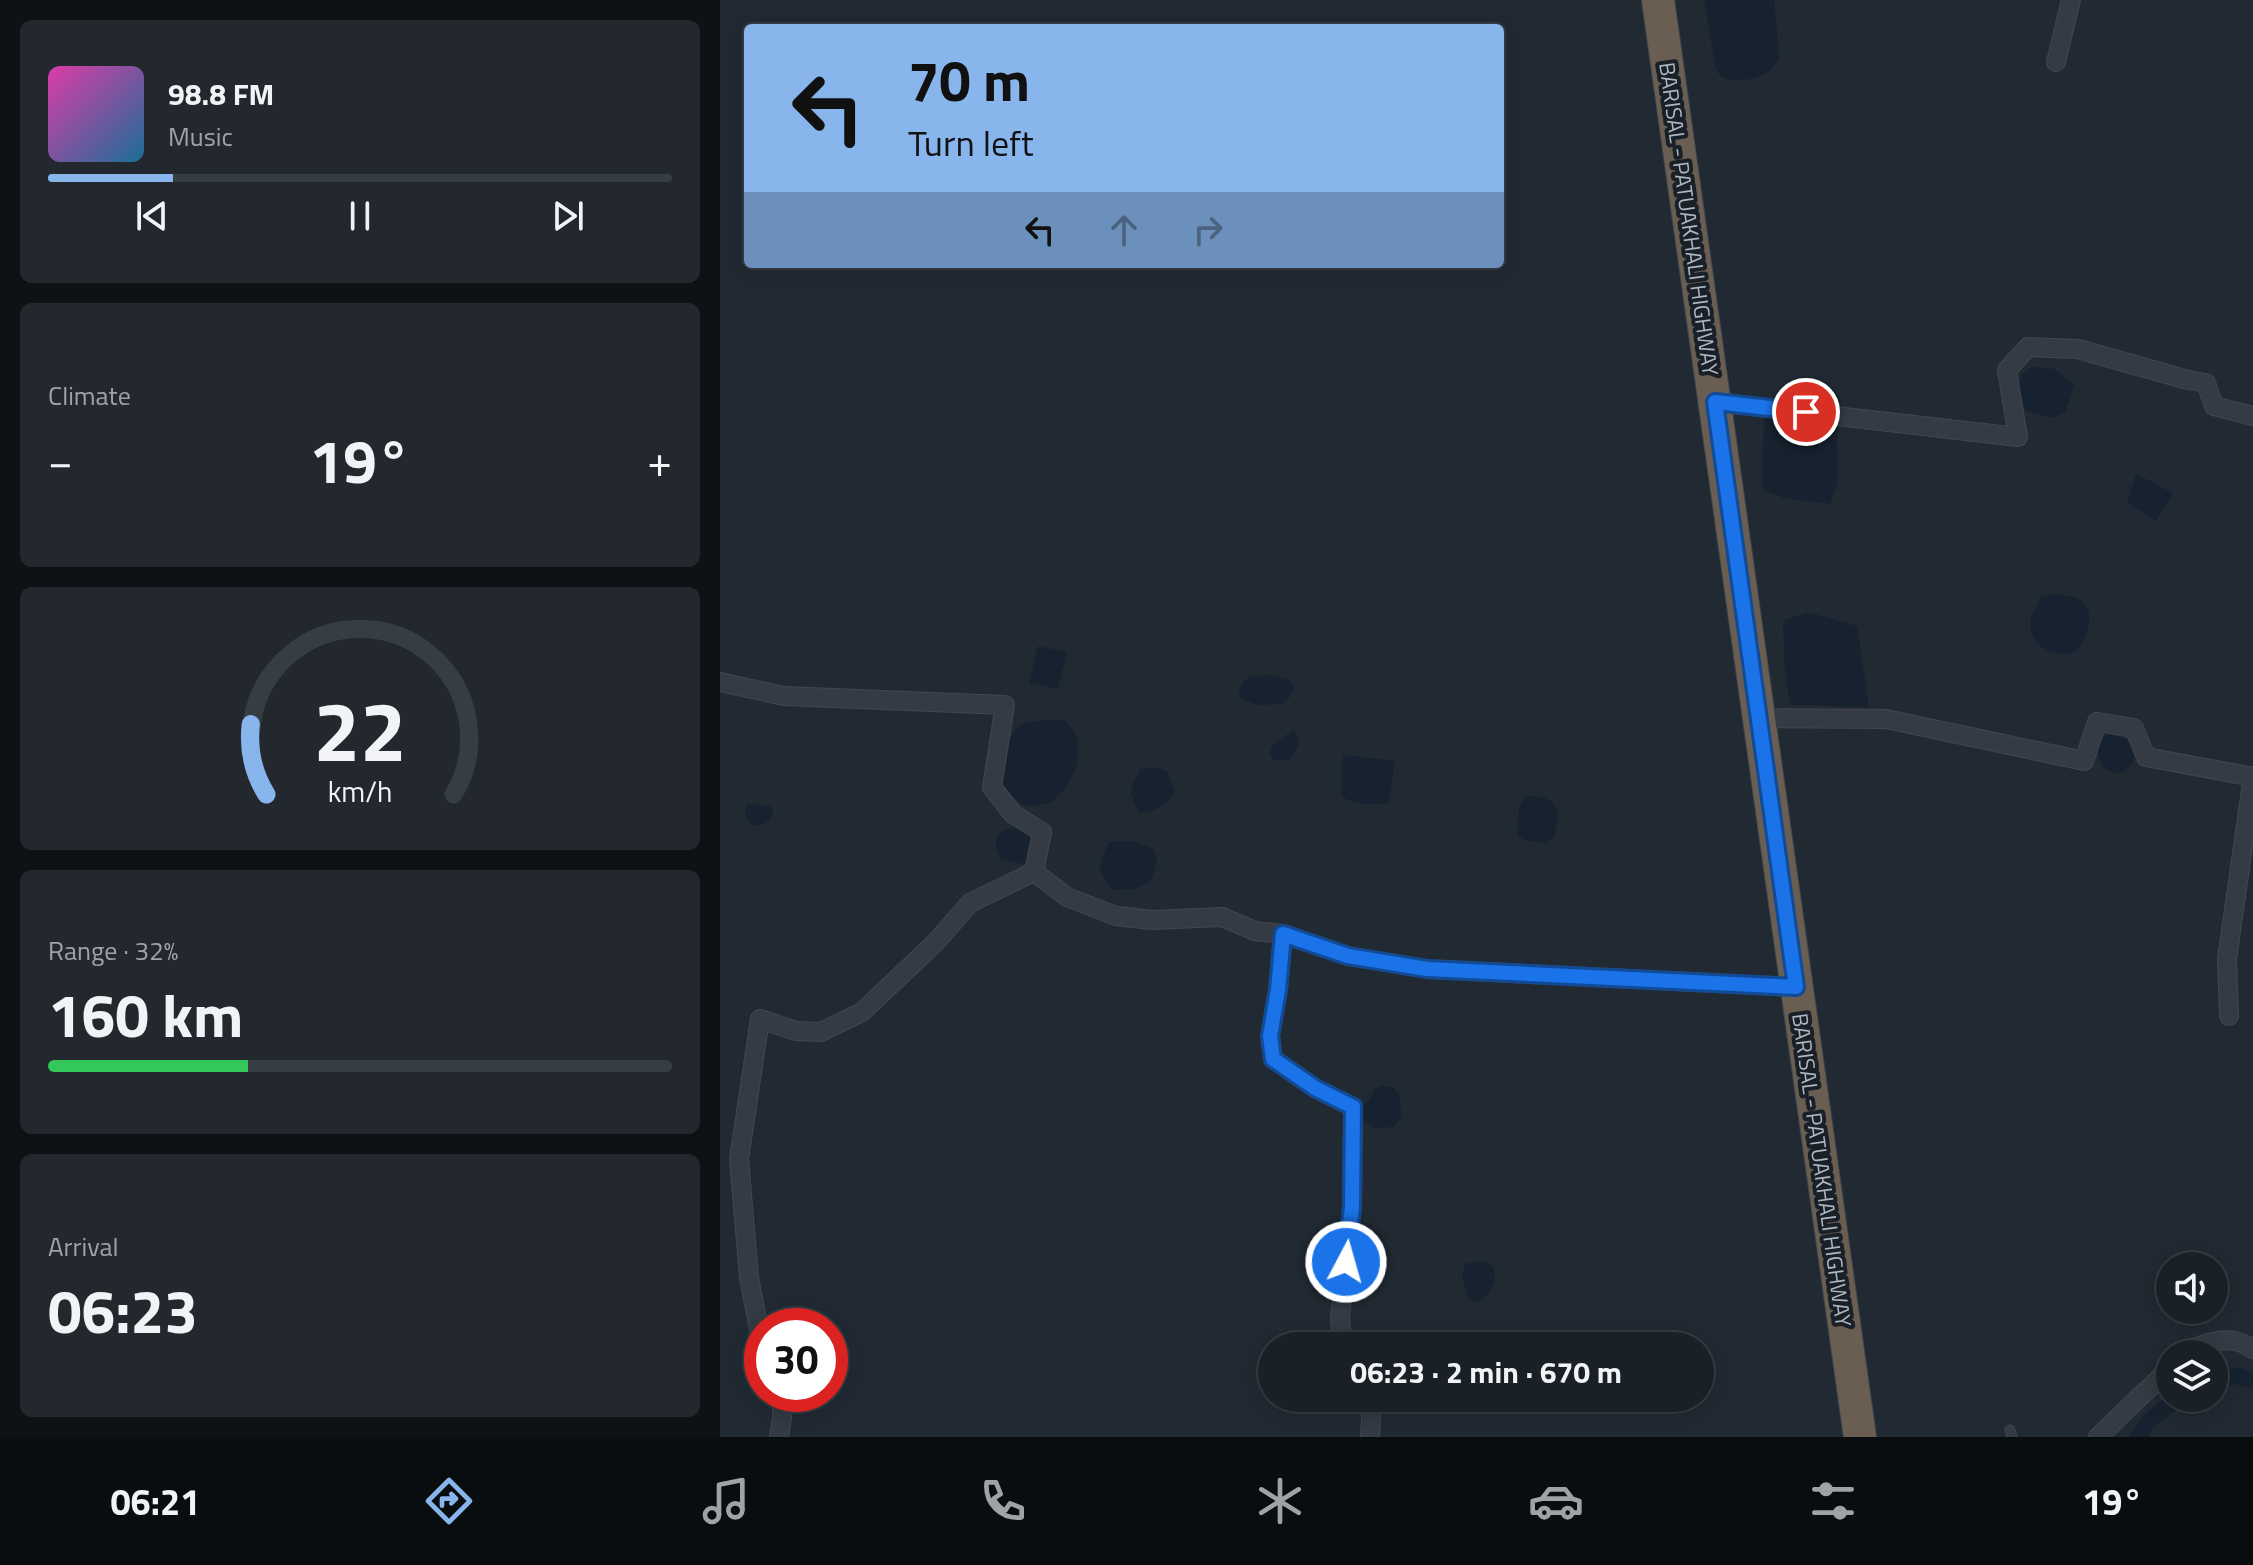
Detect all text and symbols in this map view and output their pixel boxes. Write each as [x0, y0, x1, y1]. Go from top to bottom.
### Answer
text: 70 m [908, 38, 1030, 123]
icon: left [776, 56, 880, 160]
street label: BARISAL - PATUAKHALI HIGHWAY [1650, 60, 1728, 378]
text: 98.8 FM [168, 71, 274, 117]
text: Turn left [908, 115, 1034, 170]
text: Music [168, 117, 233, 156]
icon: previous [130, 194, 174, 238]
icon: pause [338, 194, 382, 238]
icon: next [546, 194, 590, 238]
icon: left [1018, 208, 1062, 252]
icon: ahead [1102, 208, 1146, 252]
icon: right [1186, 208, 1230, 252]
text: Climate [48, 376, 131, 415]
pin [1772, 378, 1840, 446]
icon: arrive [1784, 390, 1828, 434]
text: 19° [310, 415, 410, 506]
text: − [48, 427, 73, 494]
text: + [647, 427, 672, 494]
text: 22 [313, 666, 407, 792]
text: km/h [328, 770, 392, 813]
text: Range · 32% [48, 931, 178, 970]
text: 160 km [48, 969, 243, 1060]
street label: BARISAL - PATUAKHALI HIGHWAY [1783, 1011, 1861, 1329]
position arrow [1304, 1220, 1388, 1304]
text: Arrival [48, 1227, 119, 1266]
map controls [2156, 1252, 2228, 1412]
button: sound [2156, 1252, 2228, 1324]
text: 06:23 [48, 1265, 198, 1356]
speed limit sign: 30 [744, 1308, 848, 1412]
button: layers [2156, 1340, 2228, 1412]
text: 06:23 · 2 min · 670 m [1350, 1349, 1622, 1395]
icon: directions [421, 1473, 477, 1529]
icon: music [698, 1473, 754, 1529]
icon: phone [975, 1473, 1031, 1529]
icon: climate [1252, 1473, 1308, 1529]
icon: car [1528, 1473, 1584, 1529]
icon: filters [1805, 1473, 1861, 1529]
text: 06:21 [110, 1474, 200, 1529]
text: 19° [2082, 1474, 2143, 1529]

